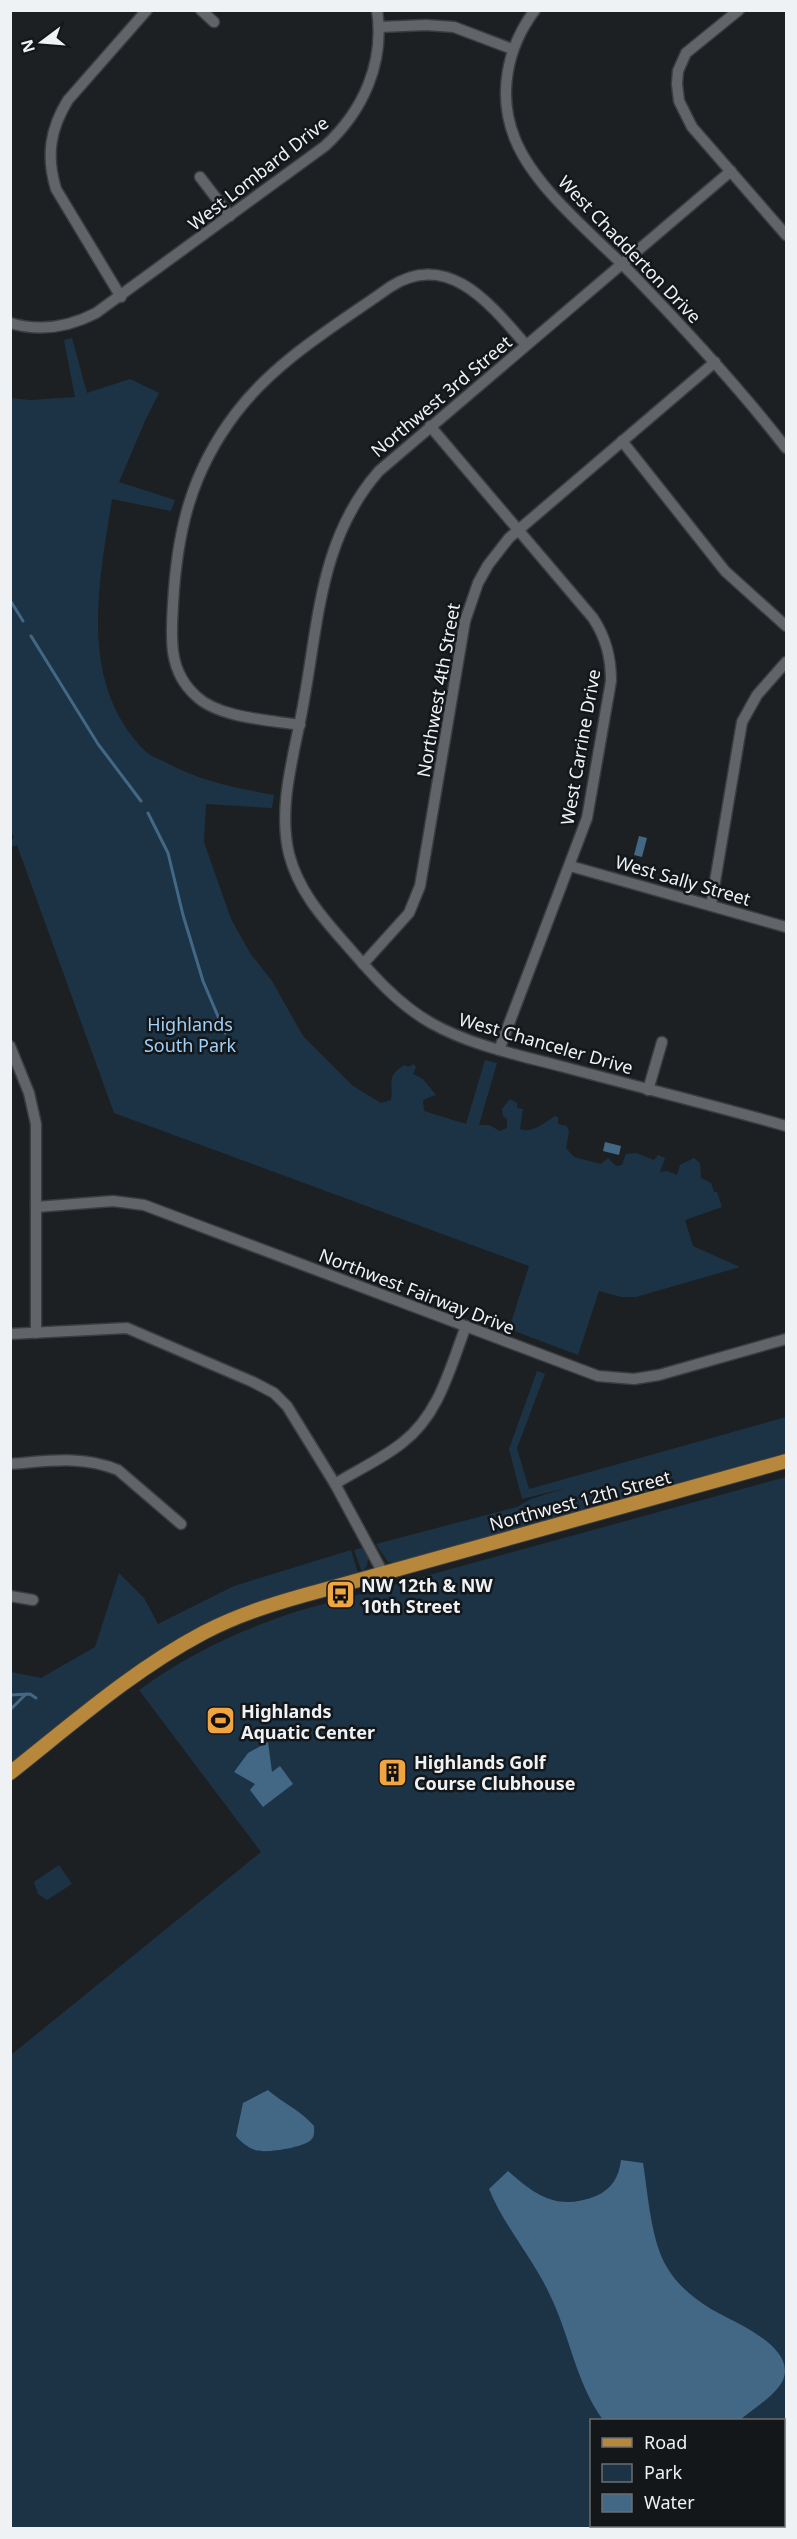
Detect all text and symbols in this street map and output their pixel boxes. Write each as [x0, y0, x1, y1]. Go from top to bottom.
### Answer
north arrow [12, 12, 72, 72]
text: N [15, 37, 40, 55]
street label: West Lombard Drive [183, 111, 333, 235]
street label: West Chadderton Drive [553, 170, 707, 328]
street label: Northwest 3rd Street [365, 330, 517, 462]
street label: Northwest 4th Street [411, 600, 465, 779]
street label: West Carrine Drive [554, 667, 606, 827]
street label: West Sally Street [613, 849, 754, 911]
street label: West Chanceler Drive [456, 1007, 636, 1079]
park label: Highlands South Park [144, 1012, 237, 1057]
street label: Northwest Fairway Drive [316, 1243, 518, 1339]
street label: Northwest 12th Street [487, 1464, 674, 1536]
place label: NW 12th & NW 10th Street [361, 1573, 493, 1618]
bus stop icon: NW 12th & NW 10th Street [324, 1579, 356, 1611]
place label: Highlands Aquatic Center [241, 1699, 375, 1744]
sports icon: Highlands Aquatic Center [204, 1705, 236, 1737]
place label: Highlands Golf Course Clubhouse [414, 1750, 575, 1795]
building icon: Highlands Golf Course Clubhouse [377, 1756, 409, 1788]
legend [590, 2419, 785, 2527]
text: Road [644, 2430, 687, 2454]
text: Park [644, 2460, 682, 2484]
text: Water [644, 2490, 695, 2514]

